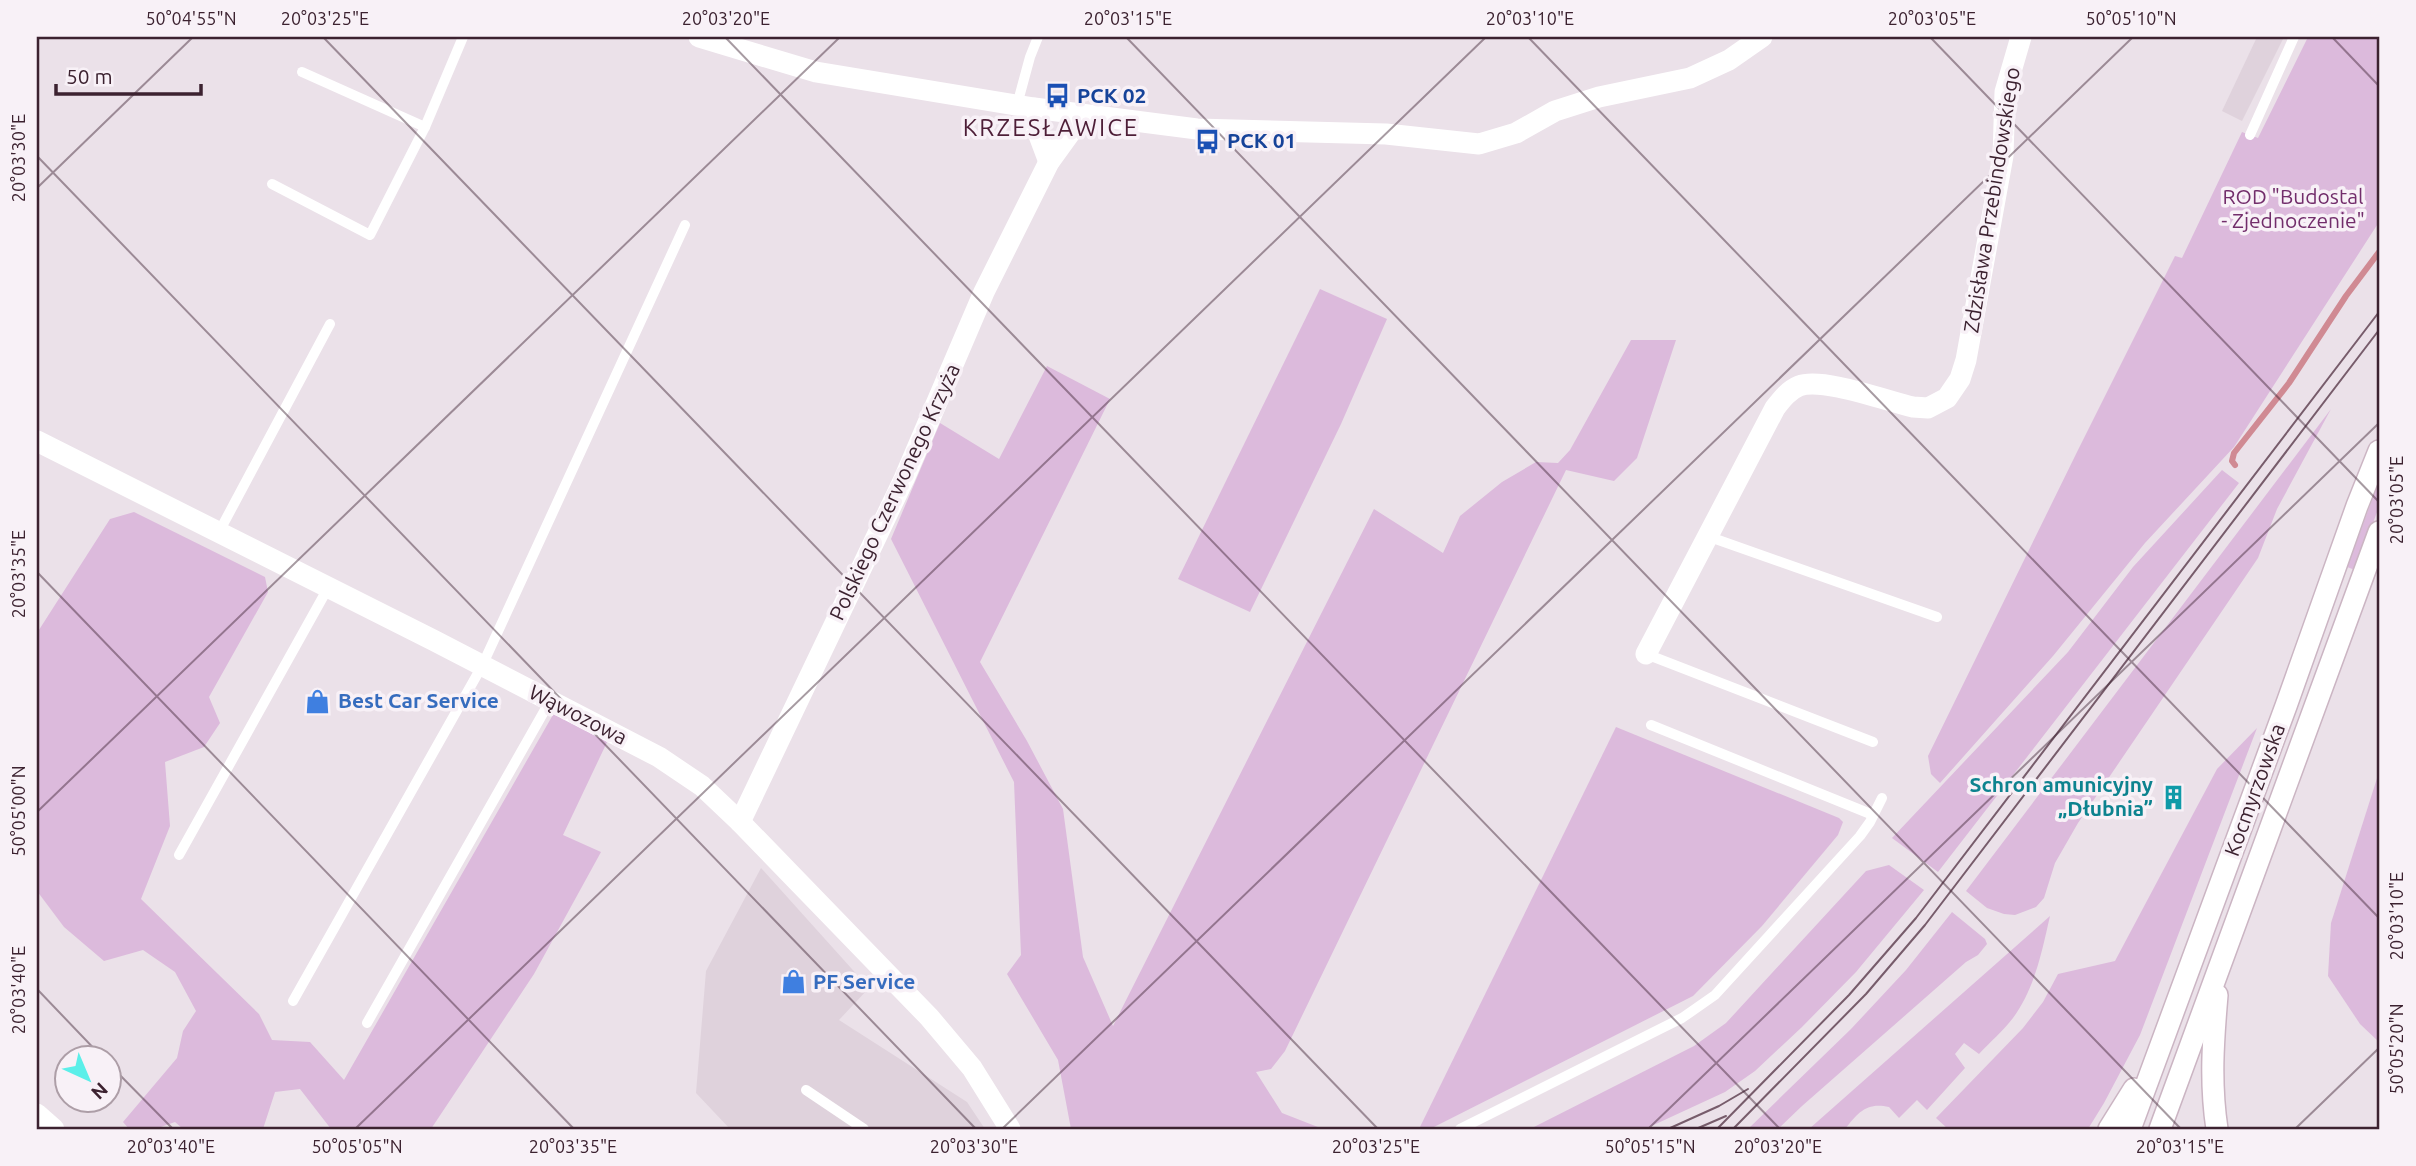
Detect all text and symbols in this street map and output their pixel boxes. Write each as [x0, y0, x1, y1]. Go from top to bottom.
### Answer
text: 50°04'55"N [145, 8, 237, 28]
text: 20°03'25"E [281, 8, 369, 28]
text: 20°03'20"E [682, 8, 770, 28]
text: 20°03'15"E [1084, 8, 1172, 28]
text: 20°03'10"E [1486, 8, 1574, 28]
text: 20°03'05"E [1888, 8, 1976, 28]
text: 50°05'10"N [2085, 8, 2177, 28]
scale bar [56, 52, 201, 96]
text: 50 m [66, 64, 113, 88]
street label: Zdzisława Przebindowskiego [1958, 65, 2024, 334]
bus stop icon: PCK 02 [1043, 82, 1071, 110]
place label: PCK 02 [1077, 83, 1146, 107]
text: 20°03'30"E [8, 114, 28, 202]
district label: KRZESŁAWICE [963, 114, 1139, 141]
bus stop icon: PCK 01 [1193, 127, 1221, 155]
place label: PCK 01 [1227, 128, 1296, 152]
park label: ROD "Budostal - Zjednoczenie" [2221, 184, 2365, 232]
street label: Polskiego Czerwonego Krzyża [824, 359, 964, 624]
text: 20°03'05"E [2386, 456, 2406, 544]
text: 20°03'35"E [8, 530, 28, 618]
street label: Wąwozowa [525, 679, 632, 749]
shop icon: Best Car Service [304, 687, 332, 715]
place label: Best Car Service [338, 688, 499, 712]
street label: Kocmyrzowska [2219, 720, 2289, 859]
text: 50°05'00"N [8, 765, 28, 857]
place label: Schron amunicyjny „Dłubnia” [1970, 772, 2153, 820]
building icon: Schron amunicyjny „Dłubnia” [2159, 783, 2187, 811]
text: 20°03'10"E [2386, 872, 2406, 960]
text: 20°03'40"E [8, 946, 28, 1034]
shop icon: PF Service [779, 968, 807, 996]
place label: PF Service [813, 969, 915, 993]
text: 50°05'20"N [2386, 1003, 2406, 1095]
north arrow [52, 1044, 122, 1114]
text: N [87, 1078, 113, 1104]
text: 20°03'40"E [127, 1136, 215, 1156]
text: 50°05'05"N [311, 1136, 403, 1156]
text: 20°03'35"E [529, 1136, 617, 1156]
text: 20°03'30"E [930, 1136, 1018, 1156]
text: 20°03'25"E [1332, 1136, 1420, 1156]
text: 50°05'15"N [1604, 1136, 1696, 1156]
text: 20°03'20"E [1734, 1136, 1822, 1156]
text: 20°03'15"E [2136, 1136, 2224, 1156]

